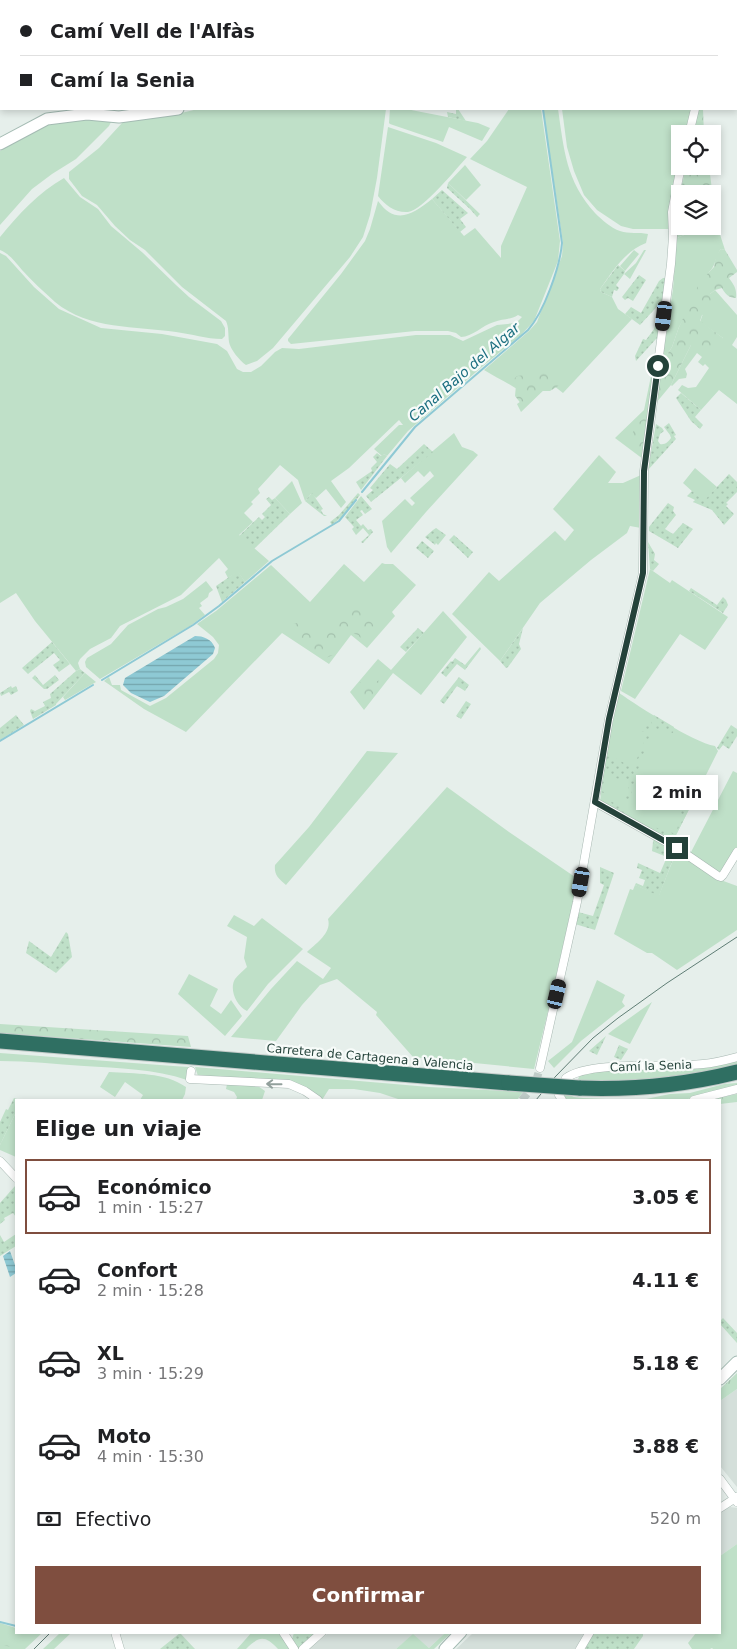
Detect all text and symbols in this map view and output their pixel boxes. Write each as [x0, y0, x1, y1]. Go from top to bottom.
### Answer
text: Camí Vell de l'Alfàs [50, 20, 255, 42]
text: Camí la Senia [50, 69, 195, 91]
map controls [671, 125, 721, 235]
button: locate [671, 125, 721, 175]
button: layers [671, 185, 721, 235]
car [654, 300, 673, 332]
water label: Canal Bajo del Algar [405, 319, 524, 425]
route start [647, 355, 669, 377]
callout: 2 min [636, 776, 718, 810]
text: 2 min [652, 783, 702, 802]
route end [666, 837, 688, 859]
car [571, 866, 590, 898]
car [546, 978, 567, 1010]
street label: Carretera de Cartagena a Valencia [266, 1041, 474, 1073]
street label: Camí la Senia [610, 1058, 692, 1074]
one-way arrow [266, 1079, 282, 1089]
text: Elige un viaje [35, 1116, 202, 1141]
icon: car [37, 1174, 82, 1219]
text: Económico [97, 1176, 212, 1198]
text: 3.05 € [632, 1186, 699, 1208]
text: 1 min · 15:27 [97, 1198, 204, 1217]
icon: car [37, 1257, 82, 1302]
text: Confort [97, 1259, 177, 1281]
text: 4.11 € [632, 1269, 699, 1291]
text: 2 min · 15:28 [97, 1281, 204, 1300]
icon: car [37, 1340, 82, 1385]
text: XL [97, 1342, 124, 1364]
text: 5.18 € [632, 1352, 699, 1374]
text: 3 min · 15:29 [97, 1364, 204, 1383]
icon: car [37, 1423, 82, 1468]
text: Moto [97, 1425, 151, 1447]
text: 3.88 € [632, 1435, 699, 1457]
text: 4 min · 15:30 [97, 1447, 204, 1466]
icon: cash [35, 1505, 63, 1533]
text: Efectivo [75, 1508, 151, 1530]
text: 520 m [650, 1509, 701, 1528]
button: Confirmar [35, 1566, 701, 1624]

